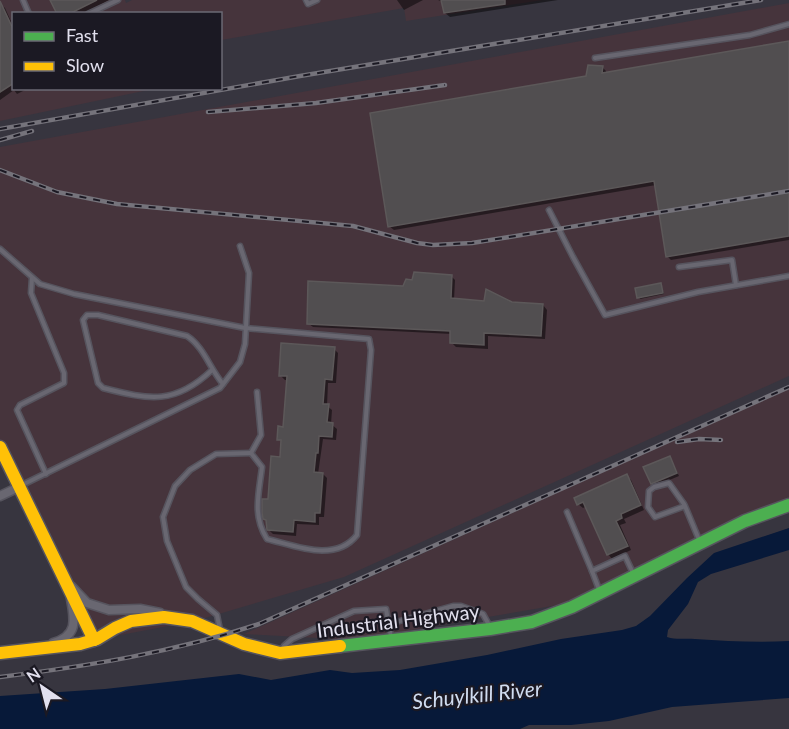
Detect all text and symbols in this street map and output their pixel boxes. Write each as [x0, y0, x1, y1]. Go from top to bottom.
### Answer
legend [12, 12, 222, 90]
text: Fast [66, 24, 99, 46]
text: Slow [66, 54, 104, 76]
street label: Industrial Highway [315, 598, 481, 642]
north arrow [12, 657, 72, 717]
text: N [23, 663, 44, 686]
water label: Schuylkill River [411, 675, 544, 713]

